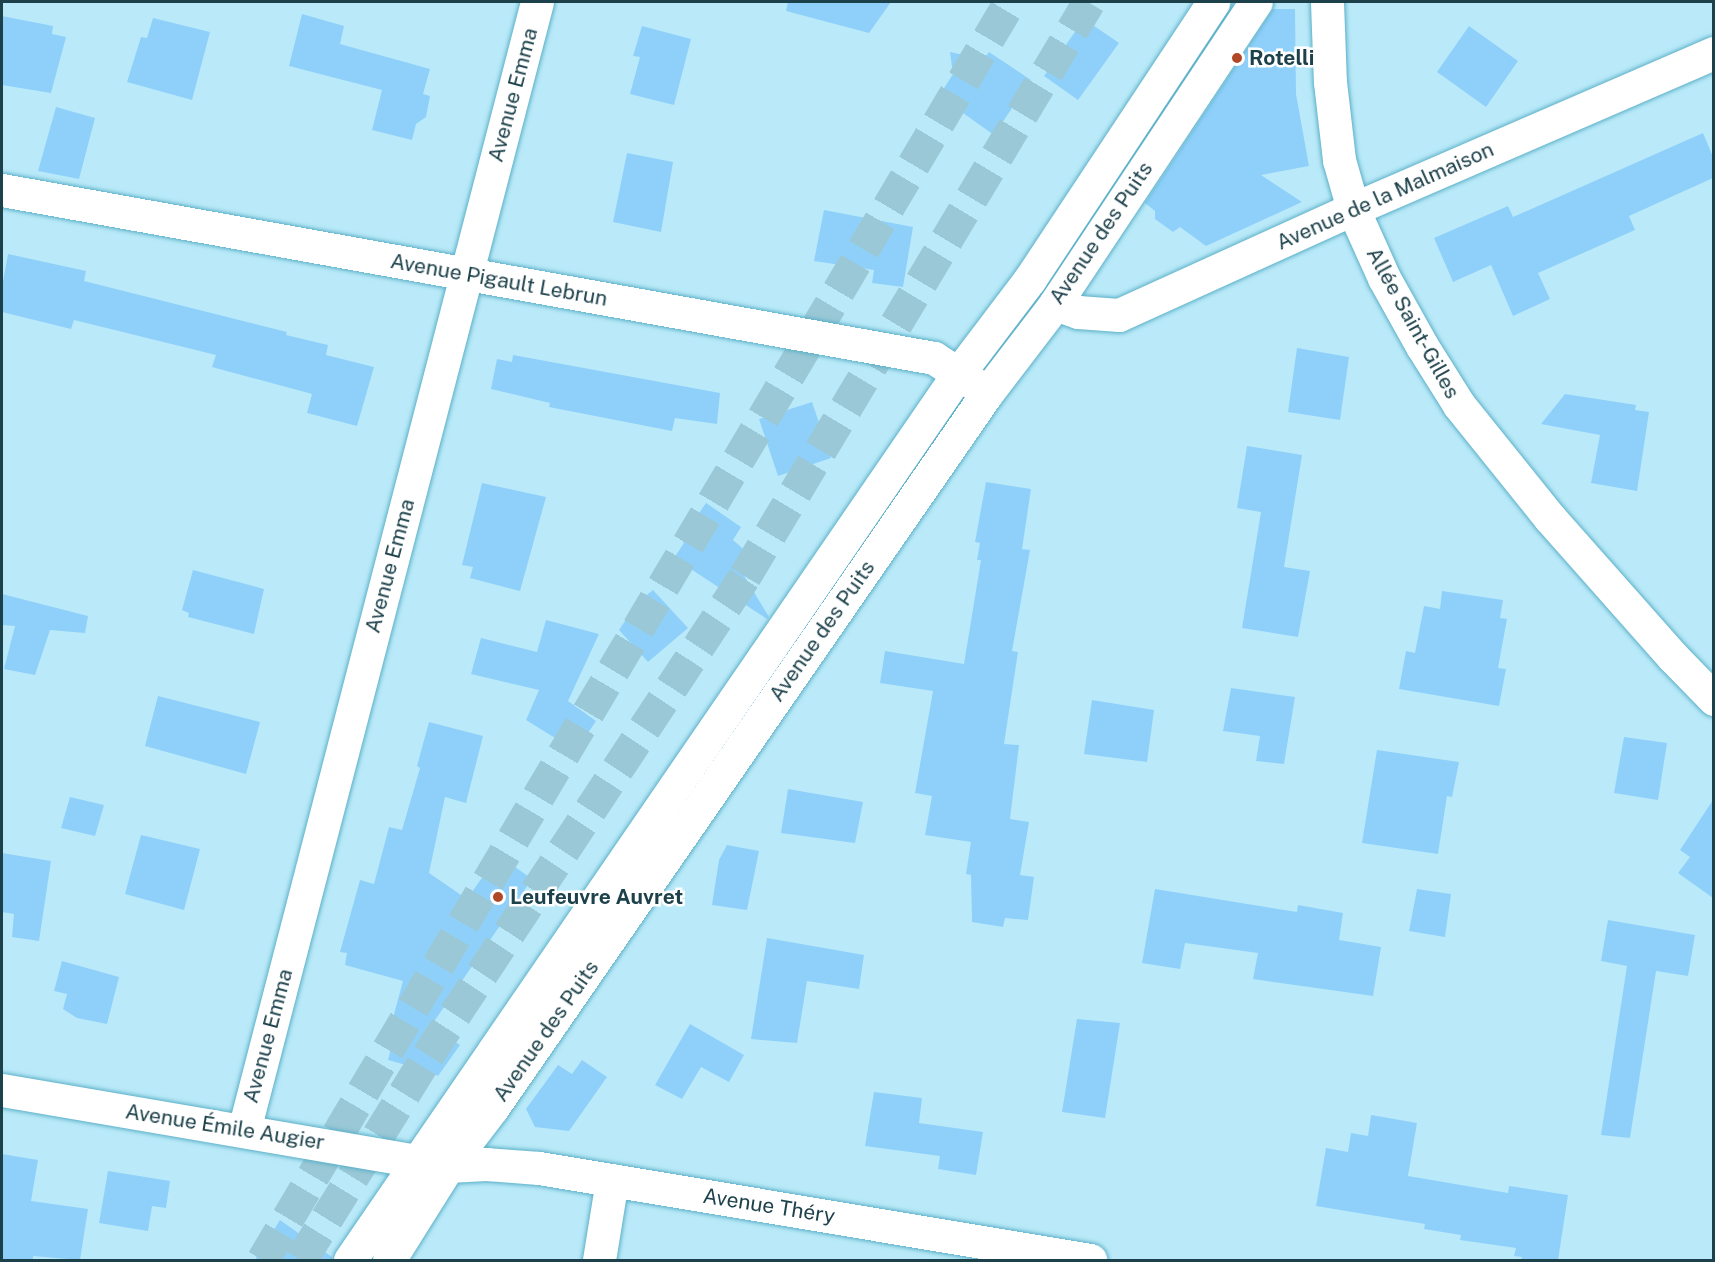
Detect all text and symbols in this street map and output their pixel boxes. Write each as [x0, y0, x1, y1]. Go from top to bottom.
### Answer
street label: Avenue Emma [483, 25, 543, 165]
place label: Rotelli [1249, 45, 1314, 71]
marker: Rotelli [1230, 51, 1244, 65]
street label: Avenue de la Malmaison [1272, 137, 1498, 255]
street label: Avenue des Puits [1044, 157, 1158, 309]
street label: Allée Saint-Gilles [1361, 243, 1465, 403]
street label: Avenue Pigault Lebrun [388, 248, 610, 312]
street label: Avenue Emma [360, 496, 420, 636]
street label: Avenue des Puits [764, 555, 880, 707]
place label: Leufeuvre Auvret [510, 884, 683, 910]
marker: Leufeuvre Auvret [491, 890, 505, 904]
street label: Avenue des Puits [488, 955, 604, 1107]
street label: Avenue Emma [238, 966, 298, 1106]
street label: Avenue Émile Augier [123, 1099, 327, 1155]
street label: Avenue Théry [701, 1183, 837, 1229]

